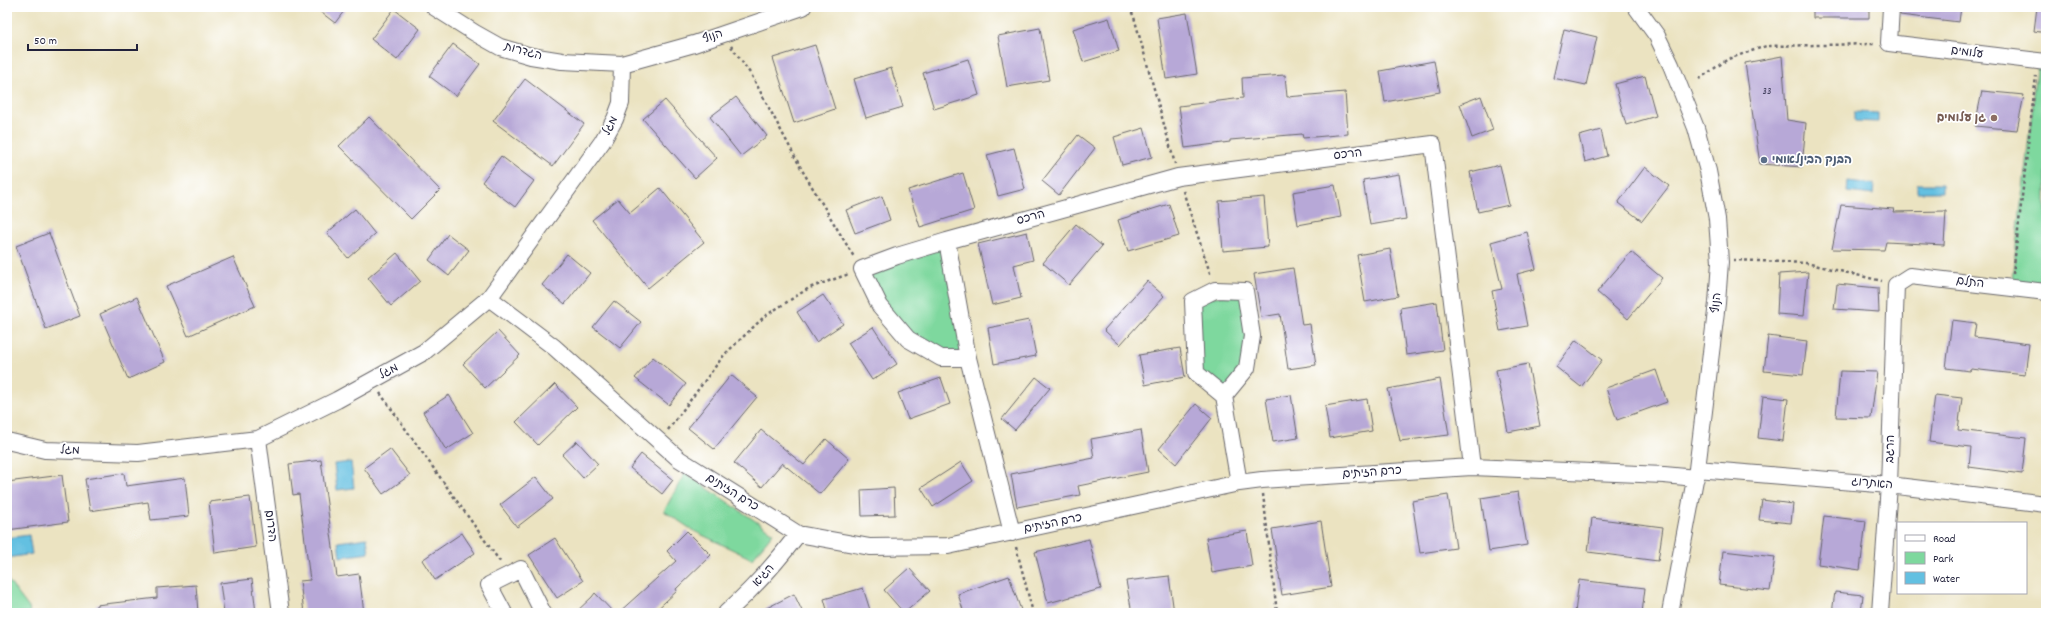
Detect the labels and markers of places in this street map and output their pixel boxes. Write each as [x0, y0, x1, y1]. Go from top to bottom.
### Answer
place label: גן עלומים [1937, 110, 1986, 127]
marker: גן עלומים [1989, 113, 1999, 123]
place label: הבנק הבינלאומי [1772, 152, 1852, 169]
marker: הבנק הבינלאומי [1759, 155, 1769, 165]

